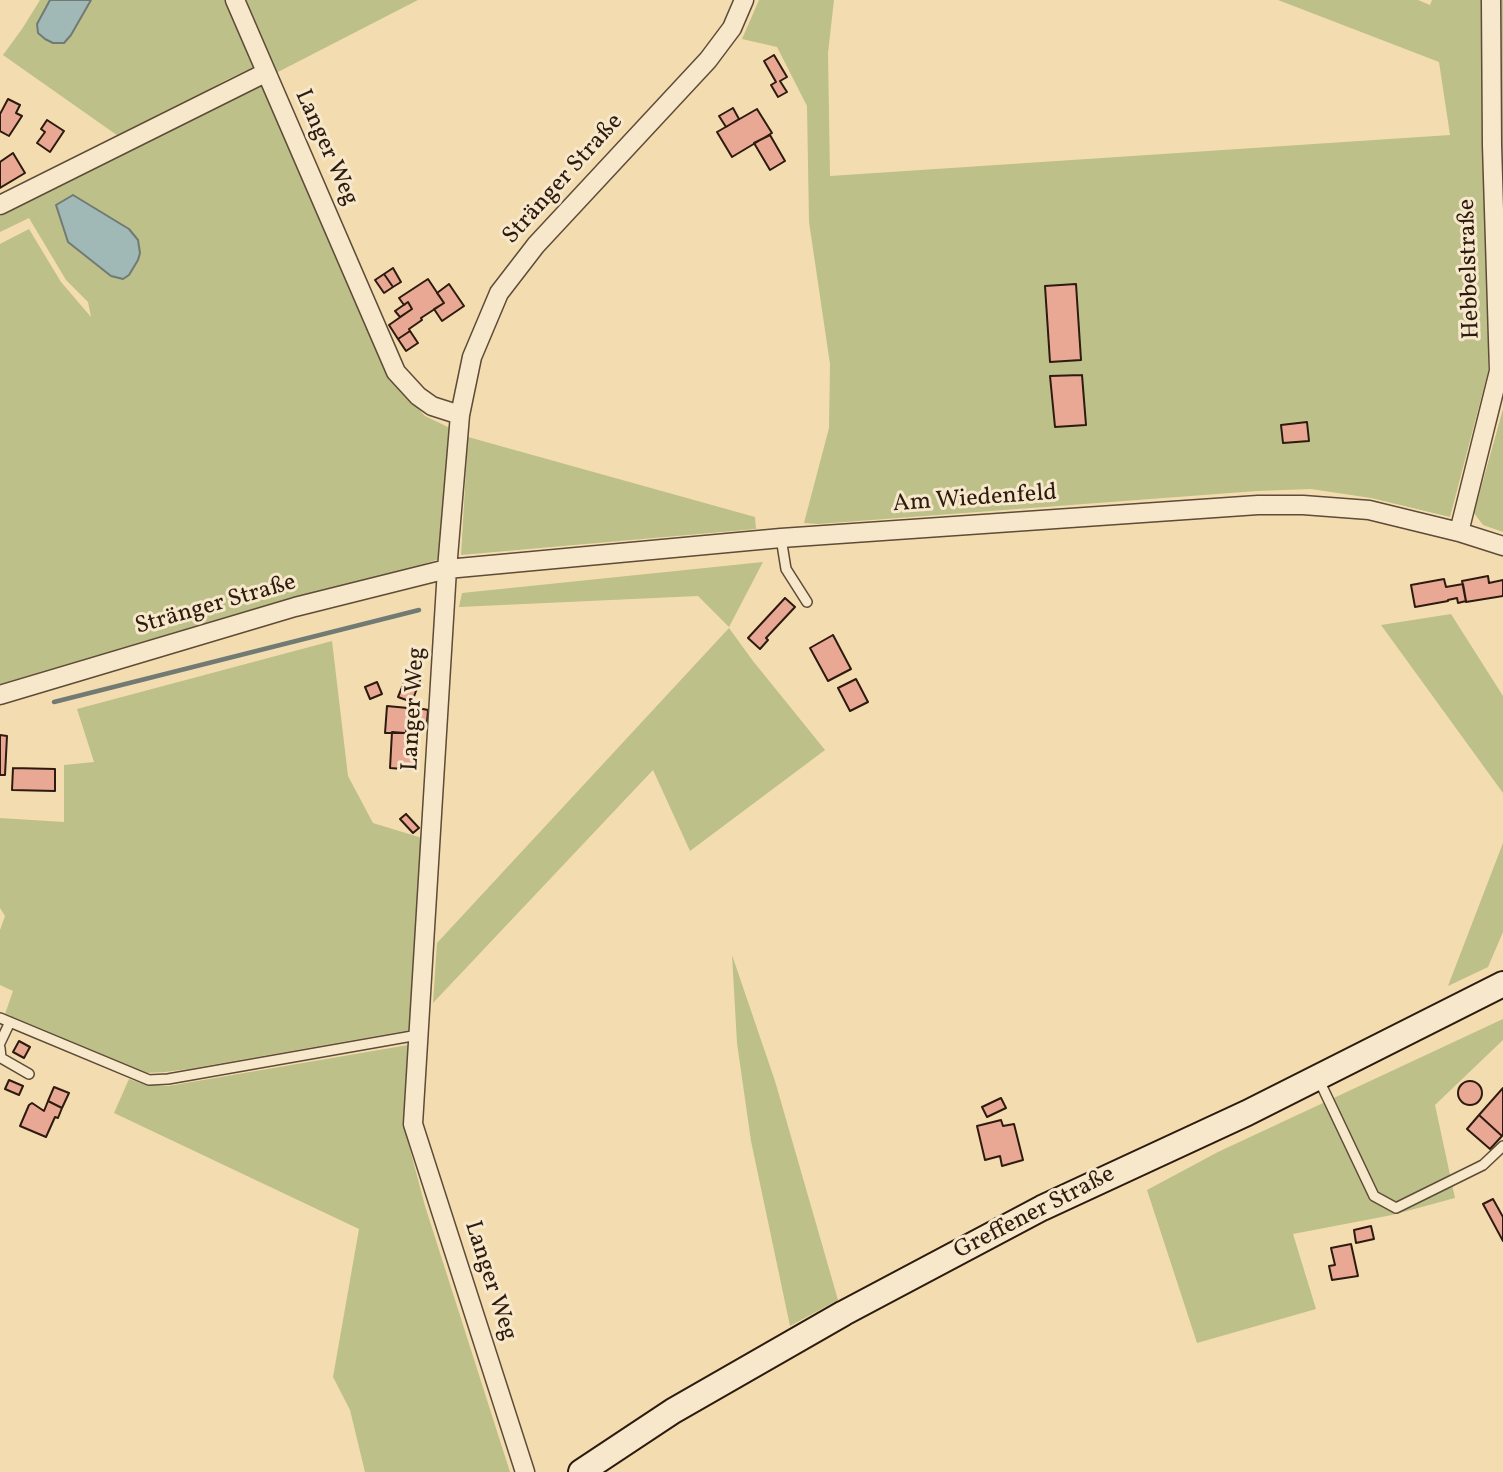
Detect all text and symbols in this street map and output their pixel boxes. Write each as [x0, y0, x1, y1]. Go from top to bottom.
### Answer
street label: Langer Weg [287, 85, 363, 211]
street label: Stränger Straße [498, 109, 630, 251]
street label: Hebbelstraße [1454, 198, 1488, 340]
street label: Am Wiedenfeld [892, 480, 1058, 520]
street label: Stränger Straße [132, 569, 300, 643]
street label: Langer Weg [397, 646, 433, 772]
street label: Greffener Straße [950, 1161, 1120, 1267]
street label: Langer Weg [456, 1218, 522, 1344]

